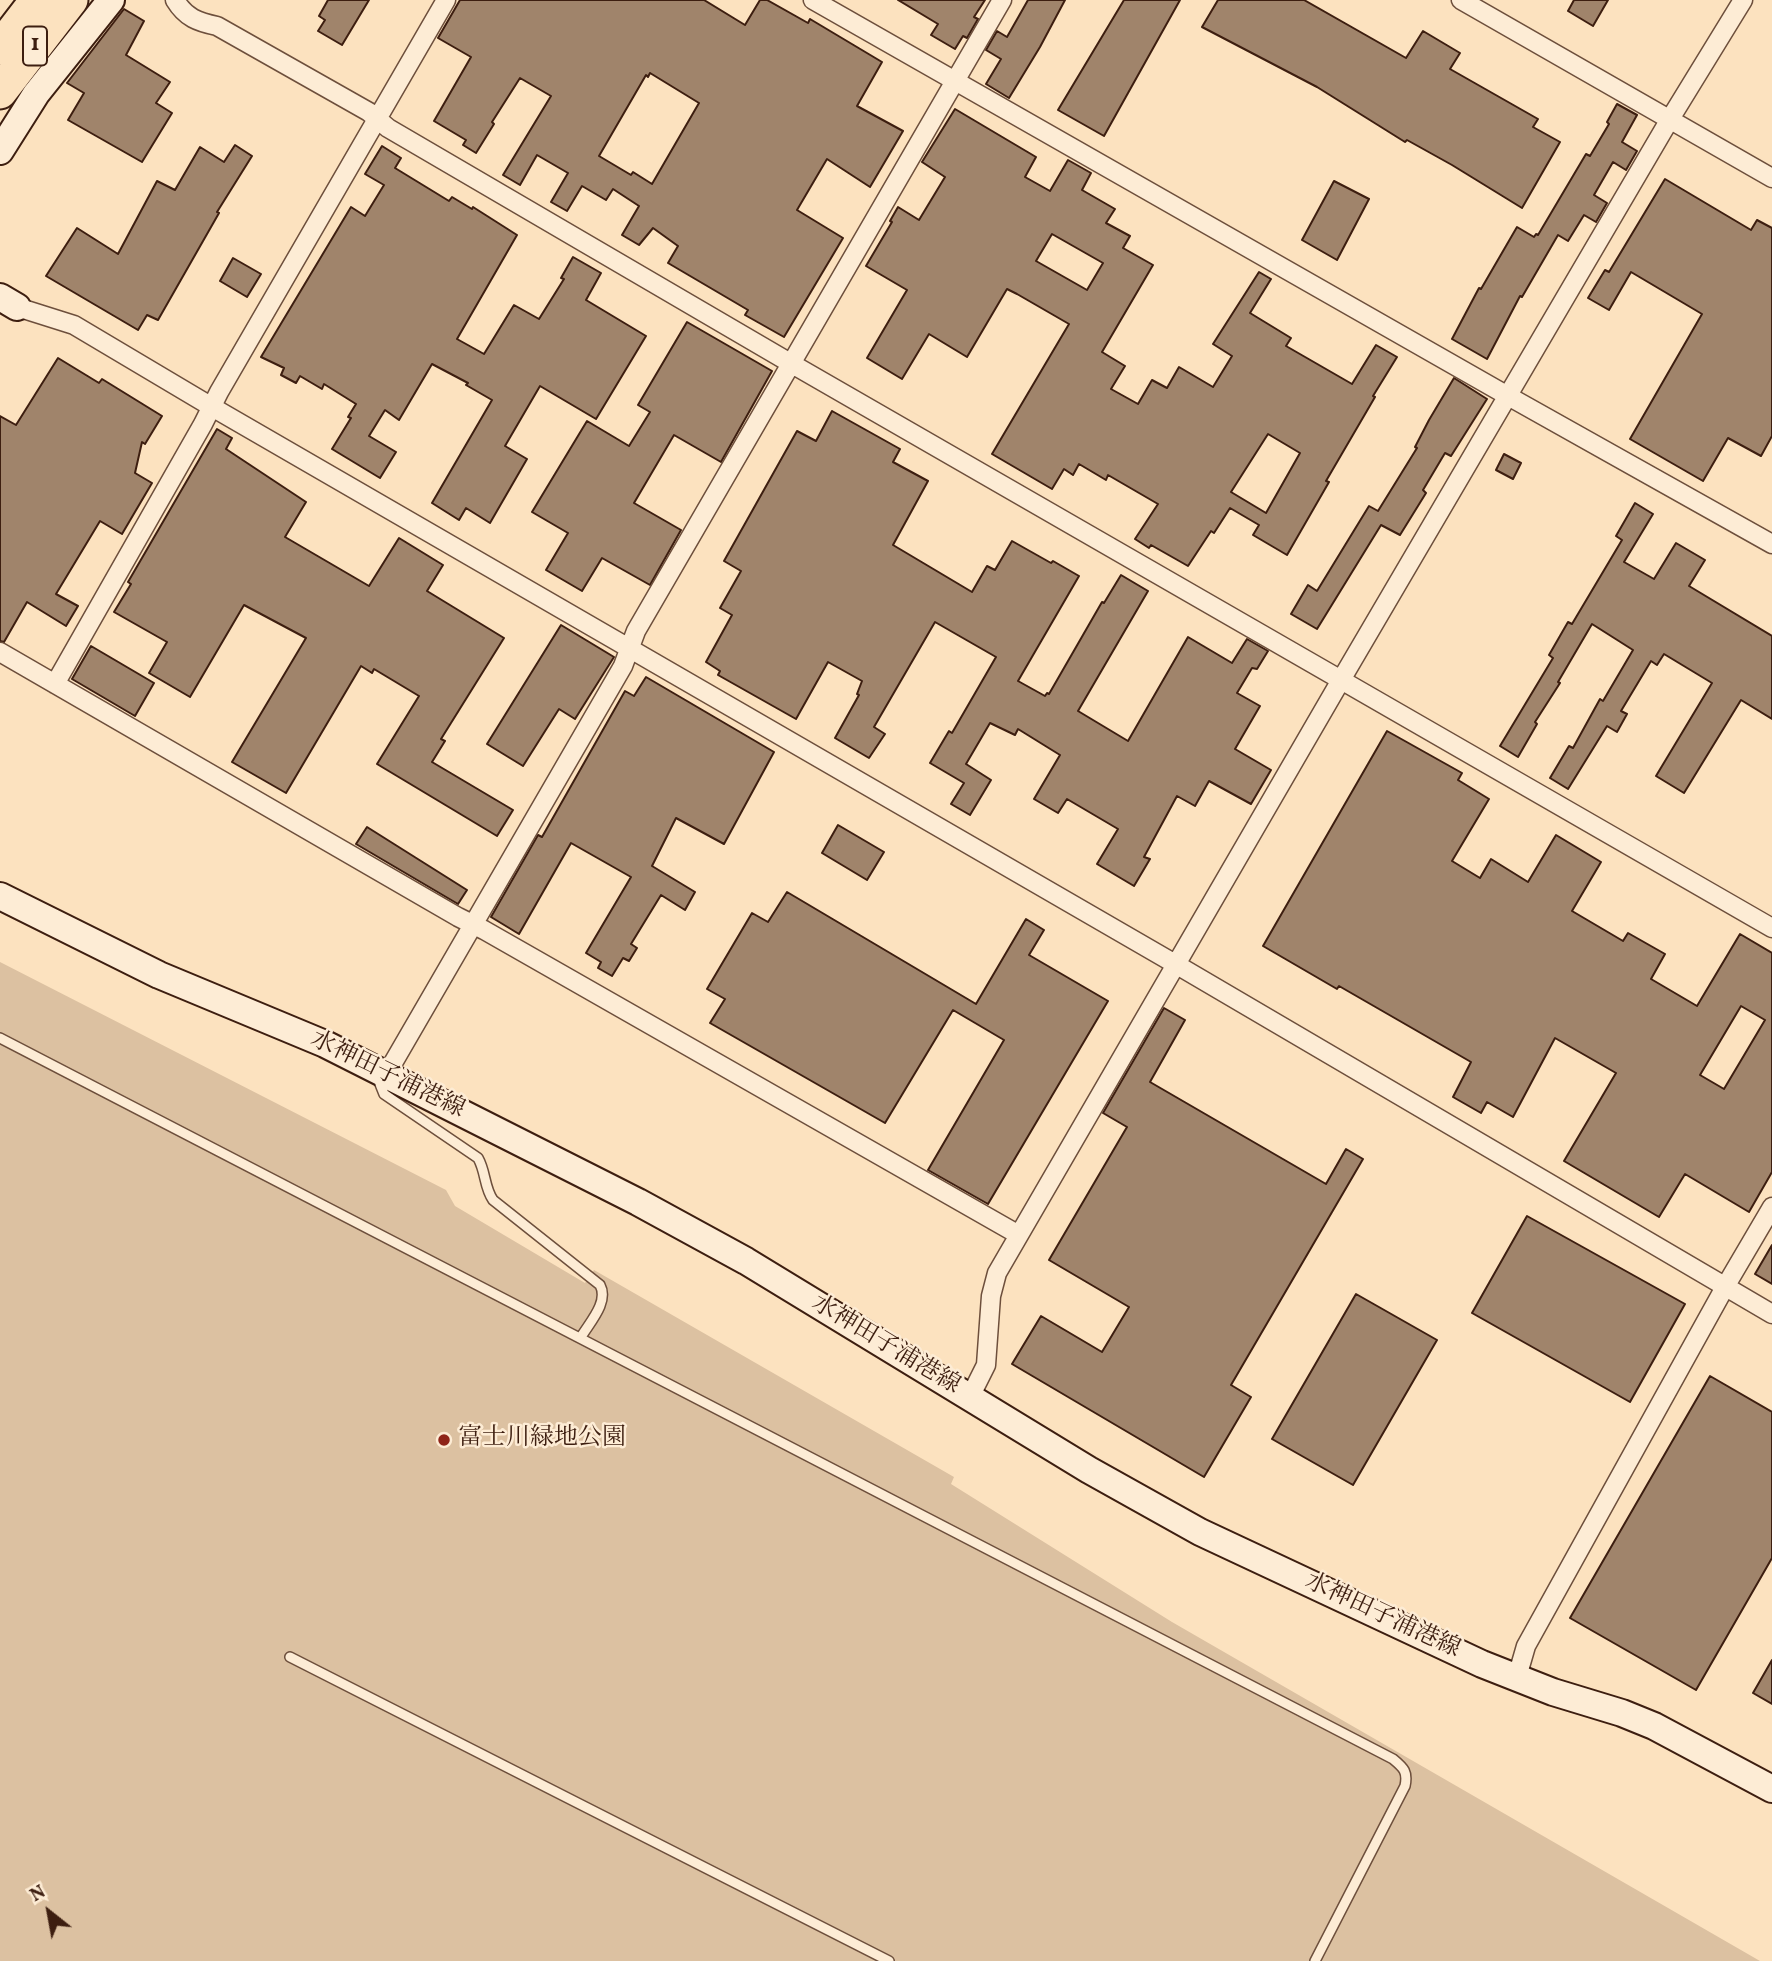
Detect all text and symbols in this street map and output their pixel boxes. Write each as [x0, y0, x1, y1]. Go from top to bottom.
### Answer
road number: 1 [23, 26, 47, 66]
street label: 水神田子浦港線 [305, 1026, 469, 1126]
street label: 水神田子浦港線 [806, 1290, 964, 1402]
place label: 富士川緑地公園 [458, 1426, 626, 1454]
marker: 富士川緑地公園 [436, 1432, 452, 1448]
street label: 水神田子浦港線 [1300, 1568, 1464, 1666]
north arrow [14, 1877, 84, 1947]
text: N [26, 1879, 51, 1909]

